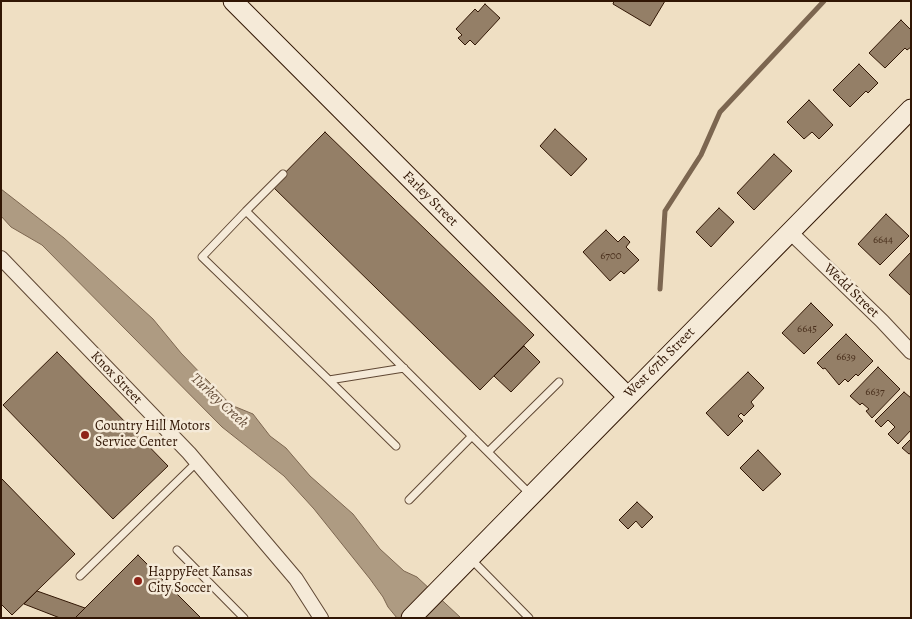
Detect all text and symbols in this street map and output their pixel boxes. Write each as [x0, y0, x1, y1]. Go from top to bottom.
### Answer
street label: Farley Street [399, 168, 461, 230]
house number: 6644 [873, 233, 893, 247]
house number: 6700 [600, 249, 622, 263]
street label: Wedd Street [820, 260, 882, 322]
house number: 6645 [797, 322, 817, 336]
street label: West 67th Street [621, 324, 699, 402]
street label: Knox Street [87, 348, 145, 408]
house number: 6639 [836, 350, 856, 364]
water label: Turkey Creek [187, 370, 251, 432]
house number: 6637 [865, 385, 885, 399]
place label: Country Hill Motors Service Center [95, 419, 210, 452]
marker: Country Hill Motors Service Center [79, 429, 91, 441]
place label: HappyFeet Kansas City Soccer [148, 565, 252, 598]
marker: HappyFeet Kansas City Soccer [132, 575, 144, 587]

